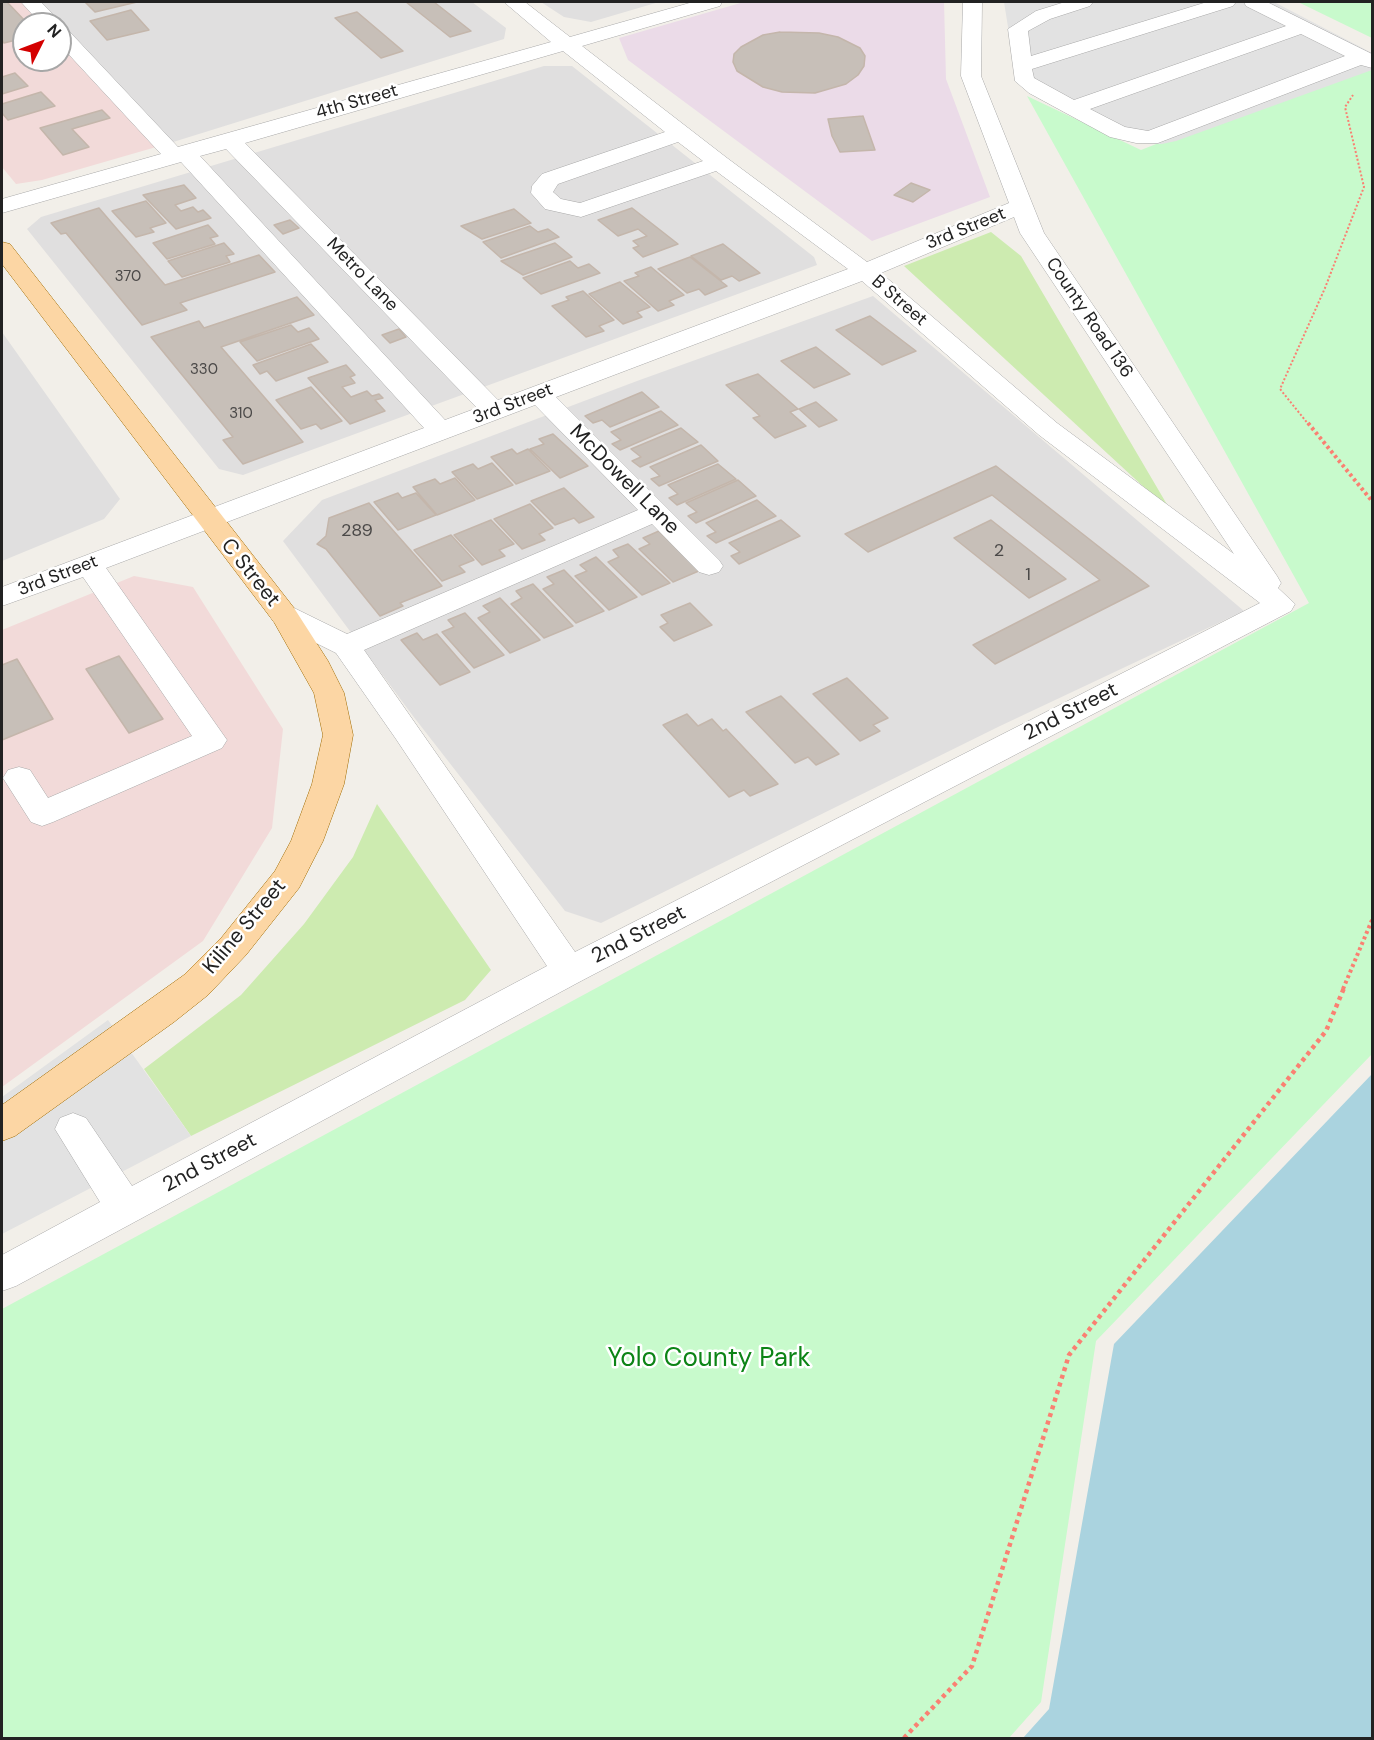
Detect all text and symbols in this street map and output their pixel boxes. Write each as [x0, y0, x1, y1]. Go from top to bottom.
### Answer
north arrow [12, 12, 72, 72]
text: N [43, 20, 66, 42]
street label: 4th Street [314, 80, 400, 124]
street label: 3rd Street [923, 203, 1009, 255]
street label: Metro Lane [322, 234, 402, 316]
street label: County Road 136 [1041, 254, 1137, 382]
house number: 370 [115, 268, 141, 286]
street label: B Street [867, 271, 931, 331]
house number: 330 [190, 361, 218, 379]
street label: 3rd Street [470, 379, 556, 429]
house number: 310 [229, 405, 253, 423]
street label: McDowell Lane [564, 420, 684, 540]
house number: 289 [341, 520, 373, 542]
street label: C Street [215, 534, 285, 612]
house number: 2 [994, 540, 1004, 562]
street label: 3rd Street [15, 551, 101, 601]
house number: 1 [1025, 564, 1031, 586]
street label: 2nd Street [1020, 678, 1122, 746]
street label: Kiline Street [198, 874, 292, 980]
street label: 2nd Street [588, 901, 690, 969]
street label: 2nd Street [159, 1128, 261, 1198]
park label: Yolo County Park [607, 1343, 811, 1375]

